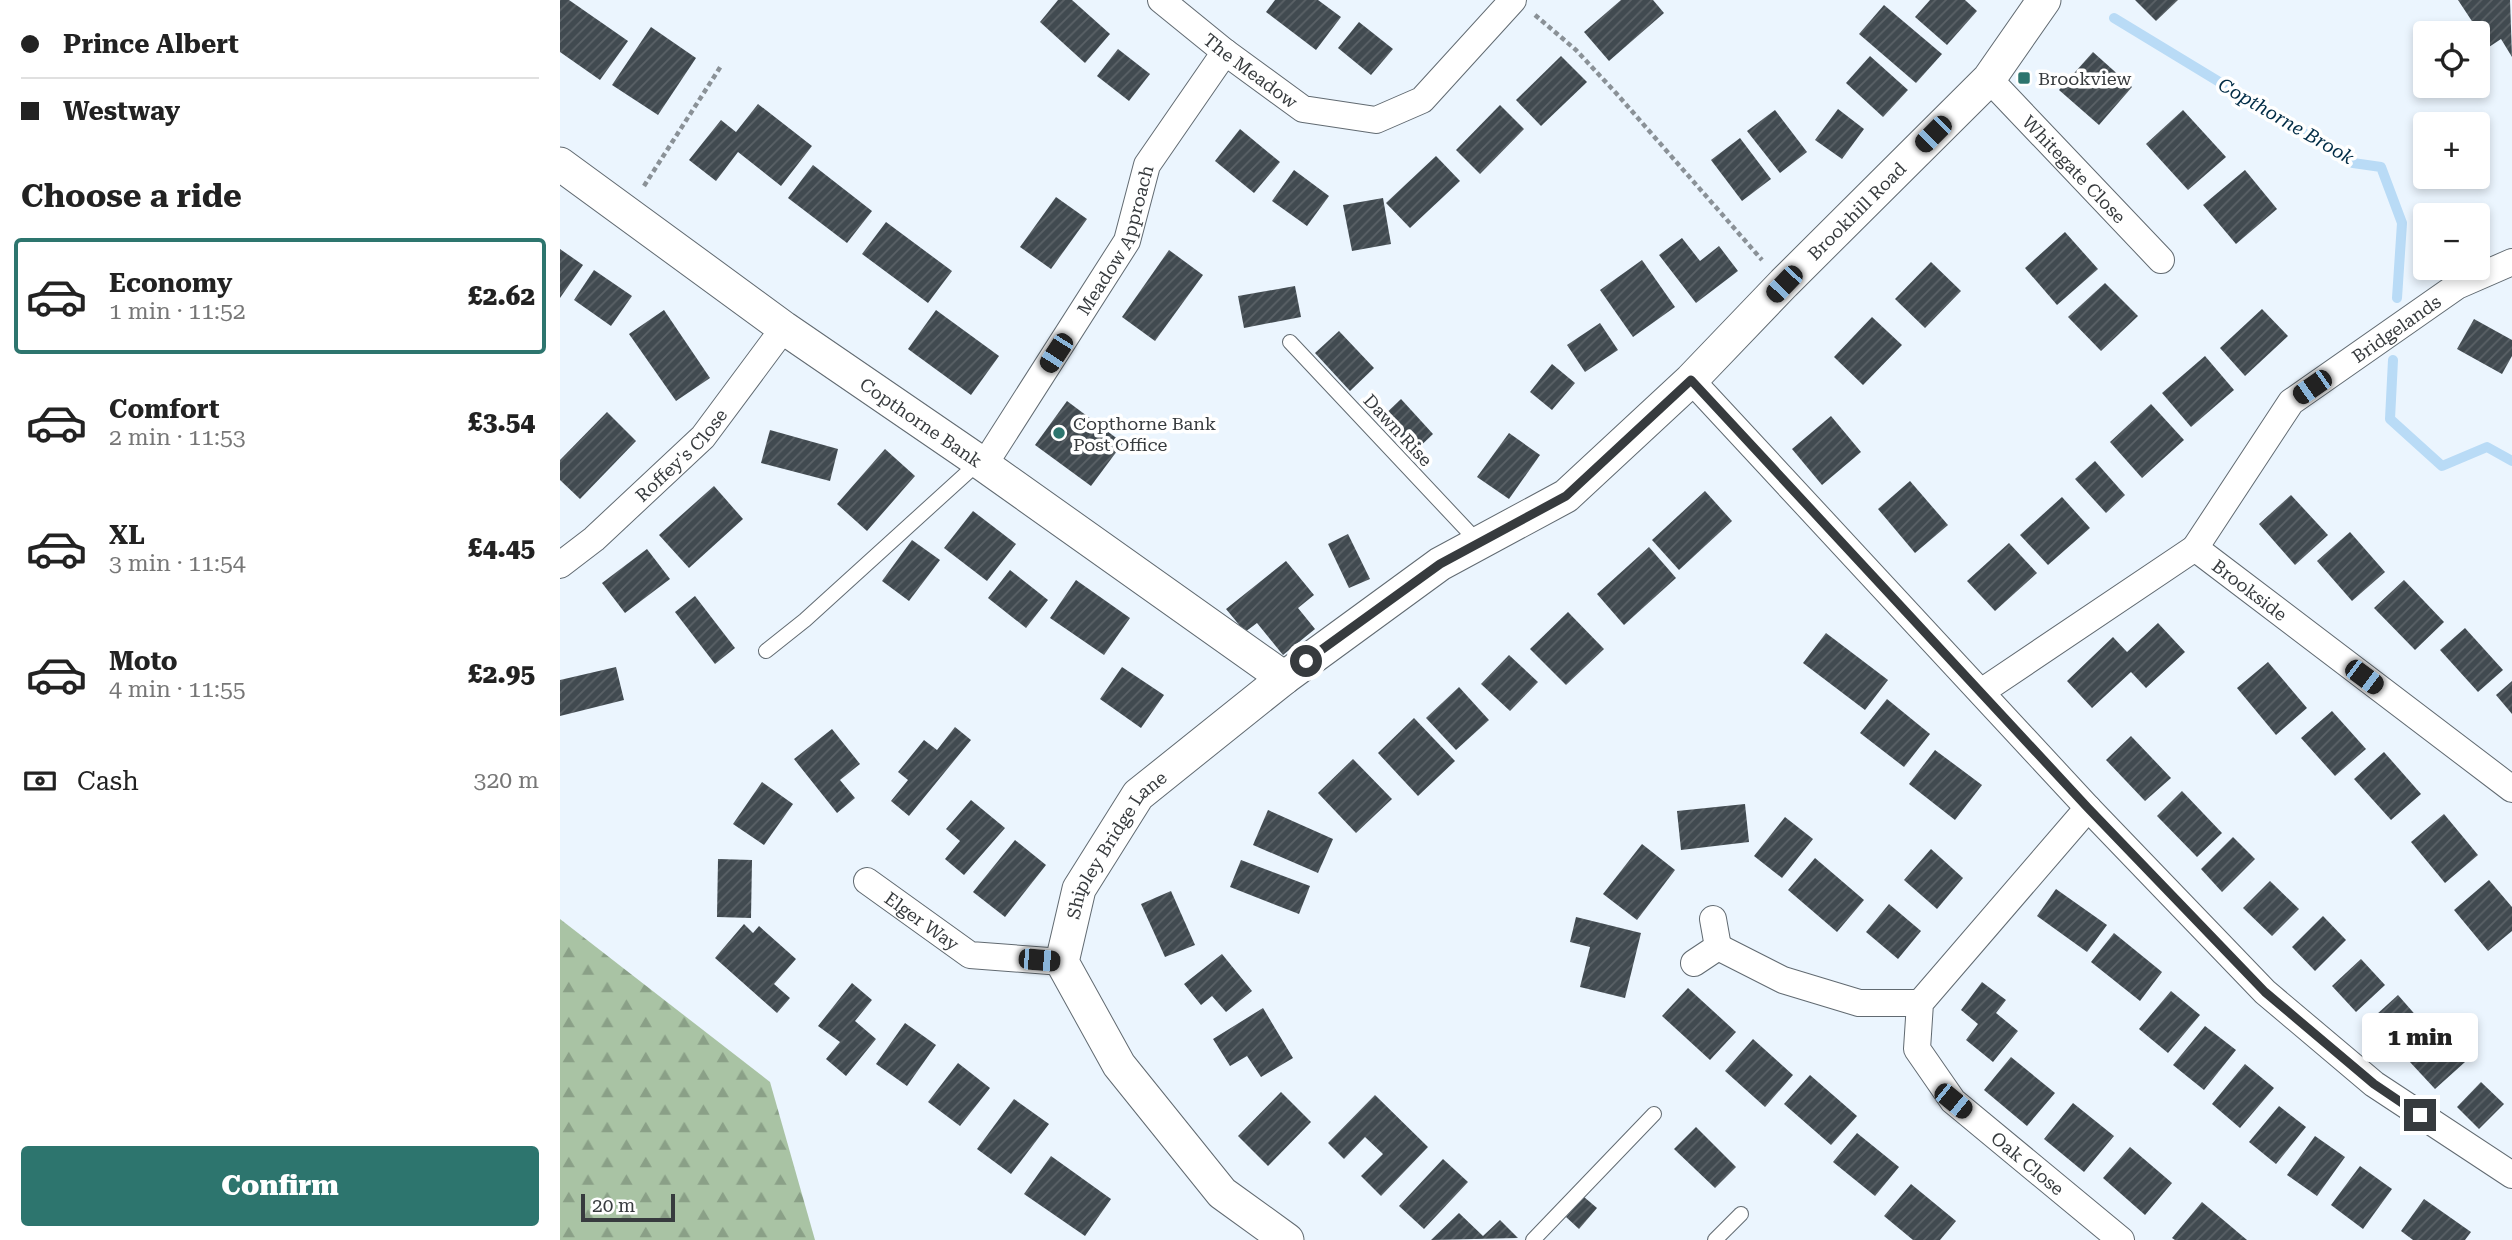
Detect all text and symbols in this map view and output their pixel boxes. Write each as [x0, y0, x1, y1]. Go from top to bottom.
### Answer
map controls [2413, 21, 2490, 280]
button: locate [2413, 21, 2490, 98]
text: Prince Albert [63, 29, 239, 59]
street label: The Meadow [1200, 29, 1302, 112]
place label: Brookview [2038, 68, 2131, 89]
marker: Brookview [2016, 70, 2032, 86]
water label: Copthorne Brook [2214, 73, 2359, 170]
text: Westway [63, 96, 180, 126]
street label: Whitegate Close [2018, 111, 2131, 227]
car [1911, 112, 1956, 156]
button: + [2413, 112, 2490, 189]
street label: Brookhill Road [1803, 157, 1910, 264]
street label: Meadow Approach [1072, 163, 1157, 319]
text: Choose a ride [21, 177, 242, 215]
button: − [2413, 203, 2490, 280]
car [1762, 262, 1807, 306]
icon: car [25, 265, 88, 328]
text: Economy [109, 268, 232, 298]
text: £2.62 [468, 281, 535, 311]
street label: Bridgelands [2348, 290, 2444, 367]
text: 1 min · 11:52 [109, 298, 246, 325]
car [1036, 330, 1077, 376]
car [2289, 366, 2336, 408]
street label: Copthorne Bank [856, 373, 986, 471]
street label: Dawn Rise [1359, 390, 1437, 471]
icon: car [25, 391, 88, 454]
text: Comfort [109, 394, 219, 424]
street label: Roffey's Close [631, 404, 731, 505]
text: £3.54 [468, 407, 535, 437]
place label: Copthorne Bank Post Office [1073, 413, 1216, 455]
text: 2 min · 11:53 [109, 424, 246, 451]
marker: Copthorne Bank Post Office [1051, 425, 1067, 441]
icon: car [25, 517, 88, 580]
text: XL [109, 520, 145, 550]
text: £4.45 [468, 533, 535, 563]
text: 3 min · 11:54 [109, 550, 246, 577]
street label: Brookside [2208, 555, 2292, 625]
icon: car [25, 643, 88, 706]
route start [1290, 645, 1322, 677]
text: Moto [109, 646, 178, 676]
car [2341, 656, 2388, 698]
text: £2.95 [468, 659, 535, 689]
text: 4 min · 11:55 [109, 676, 246, 703]
icon: cash [21, 762, 59, 800]
text: Cash [77, 766, 139, 796]
street label: Shipley Bridge Lane [1062, 766, 1170, 921]
text: 320 m [474, 767, 539, 794]
street label: Elger Way [881, 887, 964, 955]
car [1018, 948, 1061, 972]
callout: 1 min [2362, 1014, 2478, 1062]
text: 1 min [2388, 1024, 2452, 1051]
car [1931, 1080, 1976, 1122]
route end [2404, 1099, 2436, 1131]
street label: Oak Close [1987, 1127, 2069, 1199]
button: Confirm [21, 1146, 539, 1226]
scale bar [581, 1191, 676, 1223]
text: 20 m [592, 1194, 635, 1217]

